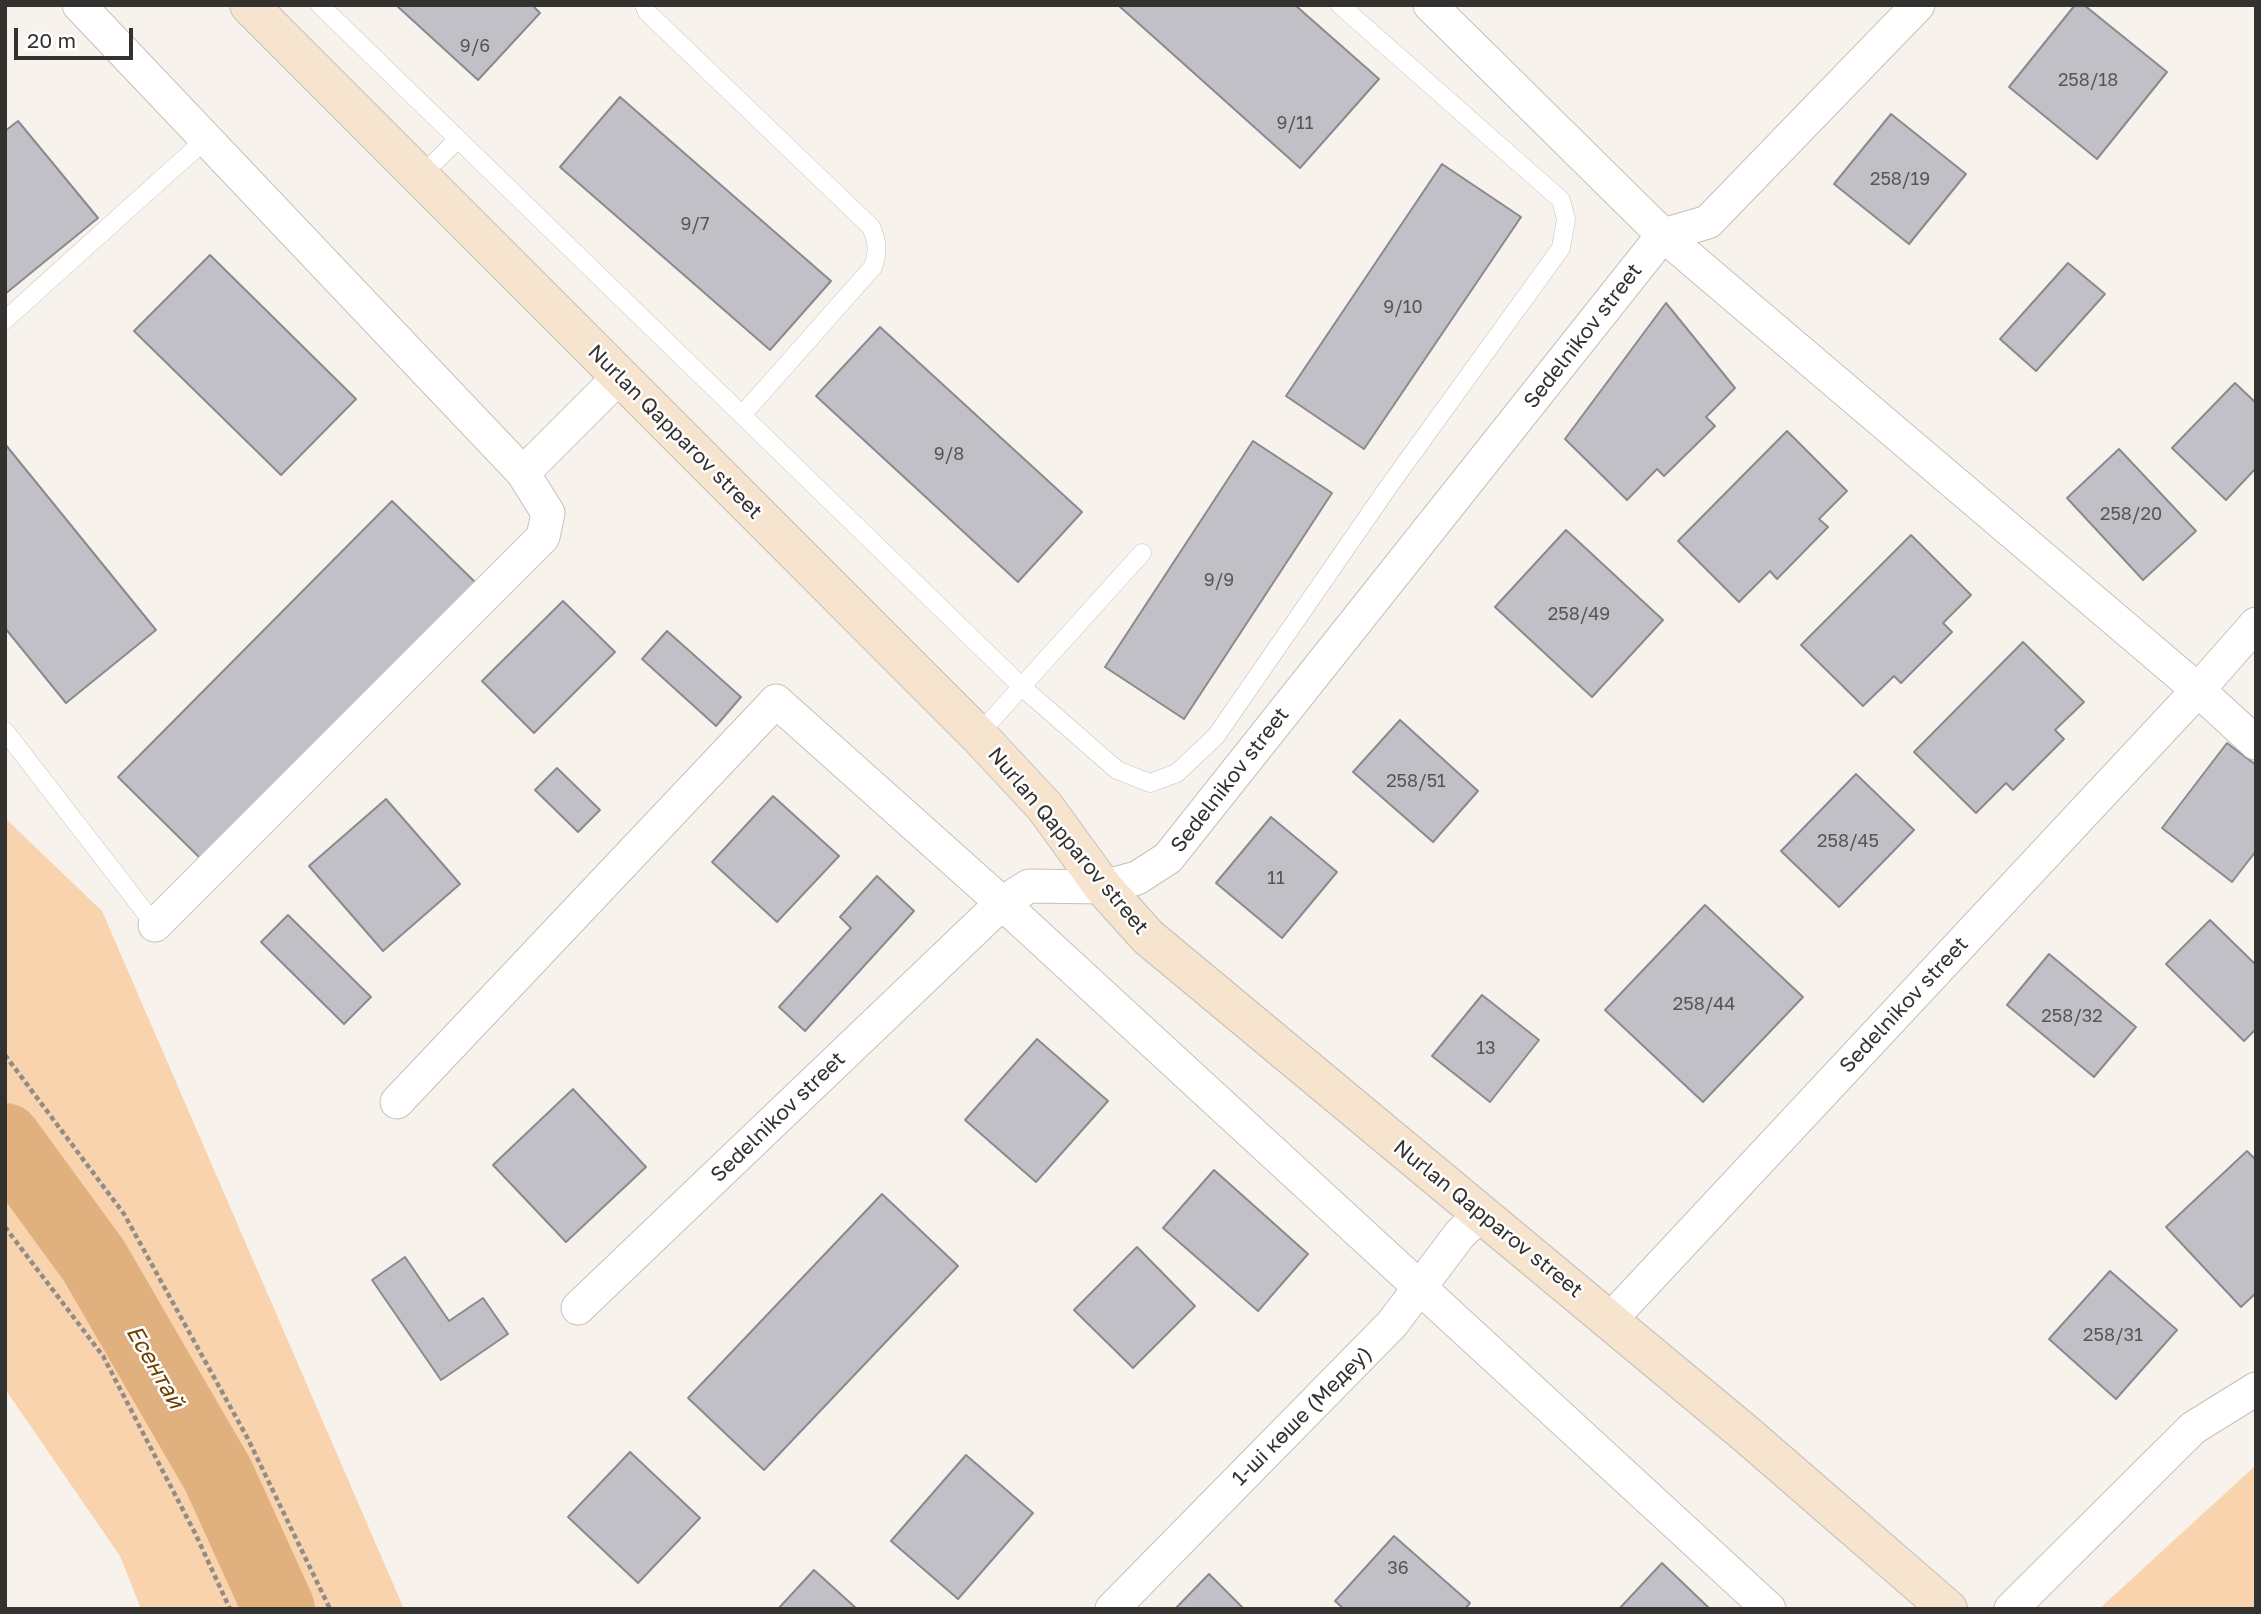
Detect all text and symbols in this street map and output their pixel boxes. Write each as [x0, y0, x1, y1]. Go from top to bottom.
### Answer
scale bar [18, 14, 136, 58]
text: 20 m [27, 27, 76, 53]
house number: 9/6 [460, 35, 490, 57]
house number: 258/18 [2058, 69, 2118, 91]
house number: 9/11 [1277, 112, 1313, 134]
house number: 258/19 [1870, 168, 1930, 190]
house number: 9/7 [680, 213, 710, 235]
street label: Sedelnikov street [1519, 259, 1647, 413]
house number: 9/10 [1383, 296, 1423, 318]
street label: Nurlan Qapparov street [583, 340, 767, 524]
house number: 9/8 [934, 443, 964, 465]
house number: 258/20 [2100, 503, 2162, 525]
house number: 9/9 [1204, 569, 1234, 591]
house number: 258/49 [1548, 603, 1610, 625]
street label: Sedelnikov street [1166, 703, 1294, 857]
street label: Nurlan Qapparov street [982, 742, 1154, 940]
house number: 258/51 [1386, 770, 1446, 792]
house number: 258/45 [1817, 830, 1879, 852]
house number: 11 [1267, 867, 1285, 889]
street label: Sedelnikov street [1834, 932, 1974, 1078]
house number: 258/44 [1673, 993, 1735, 1015]
house number: 258/32 [2041, 1005, 2103, 1027]
house number: 13 [1476, 1037, 1496, 1059]
street label: Sedelnikov street [706, 1046, 850, 1188]
street label: Nurlan Qapparov street [1388, 1135, 1588, 1303]
water label: Есентай [120, 1320, 190, 1414]
house number: 258/31 [2083, 1324, 2143, 1346]
street label: 1-ші көше (Медеу) [1227, 1341, 1377, 1491]
house number: 36 [1387, 1557, 1409, 1579]

